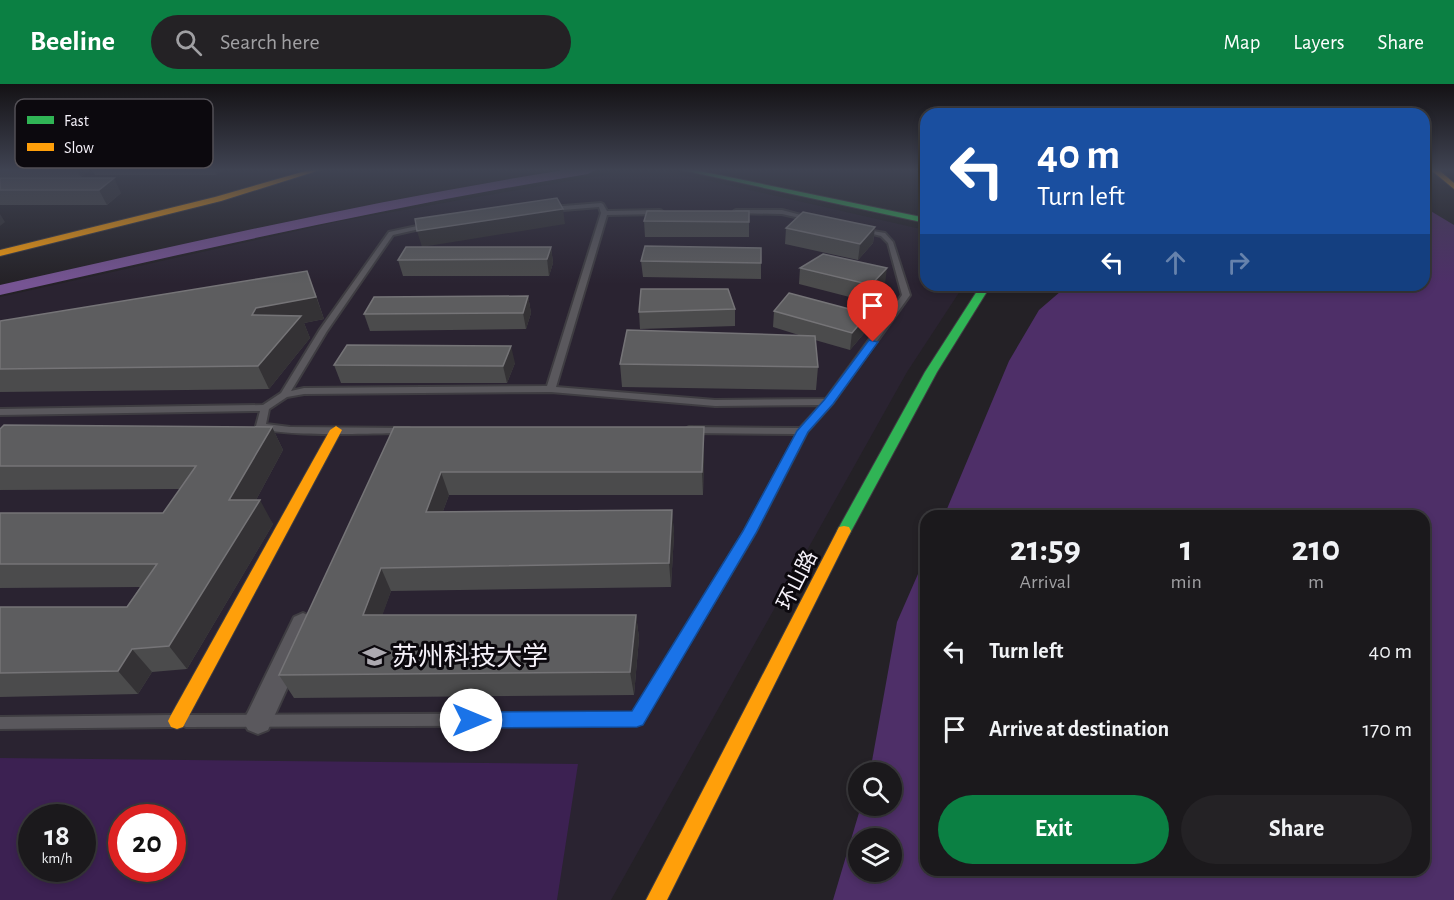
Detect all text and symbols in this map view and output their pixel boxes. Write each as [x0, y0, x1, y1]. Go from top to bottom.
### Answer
search box [151, 15, 571, 69]
icon: search [172, 26, 205, 59]
text: Beeline [30, 28, 115, 56]
text: Search here [220, 31, 320, 53]
text: Map [1224, 32, 1260, 53]
text: Layers [1293, 32, 1344, 53]
text: Share [1377, 32, 1424, 53]
legend [15, 99, 213, 168]
text: Fast [64, 113, 89, 129]
icon: left [938, 132, 1016, 210]
text: 40 m [1037, 134, 1120, 176]
text: Slow [64, 140, 94, 156]
text: Turn left [1037, 183, 1125, 210]
icon: left [1096, 246, 1129, 279]
icon: ahead [1159, 246, 1192, 279]
icon: right [1222, 246, 1255, 279]
pin [847, 280, 898, 342]
icon: arrive [856, 289, 889, 322]
text: 21:59 [1010, 531, 1081, 567]
text: 1 [1180, 531, 1193, 567]
text: 210 [1292, 531, 1340, 567]
street label: 环山路 [773, 547, 821, 613]
text: Arrival [1020, 572, 1071, 592]
text: min [1171, 572, 1202, 592]
text: m [1308, 572, 1324, 592]
icon: left [938, 635, 971, 668]
text: Turn left [989, 640, 1063, 662]
text: 40 m [1369, 640, 1412, 662]
place label: 苏州科技大学 [392, 642, 548, 670]
school or university icon: 苏州科技大学 [361, 643, 387, 669]
position arrow [439, 688, 503, 752]
icon: arrive [938, 713, 971, 746]
text: Arrive at destination [989, 718, 1169, 740]
text: 170 m [1362, 718, 1412, 740]
map controls [848, 762, 902, 882]
button: search [848, 762, 902, 816]
button: Exit [938, 795, 1169, 864]
button: Share [1181, 795, 1412, 864]
speed limit sign: 20 [108, 804, 186, 882]
text: 18 [44, 821, 70, 851]
button: layers [848, 828, 902, 882]
text: km/h [42, 851, 72, 866]

